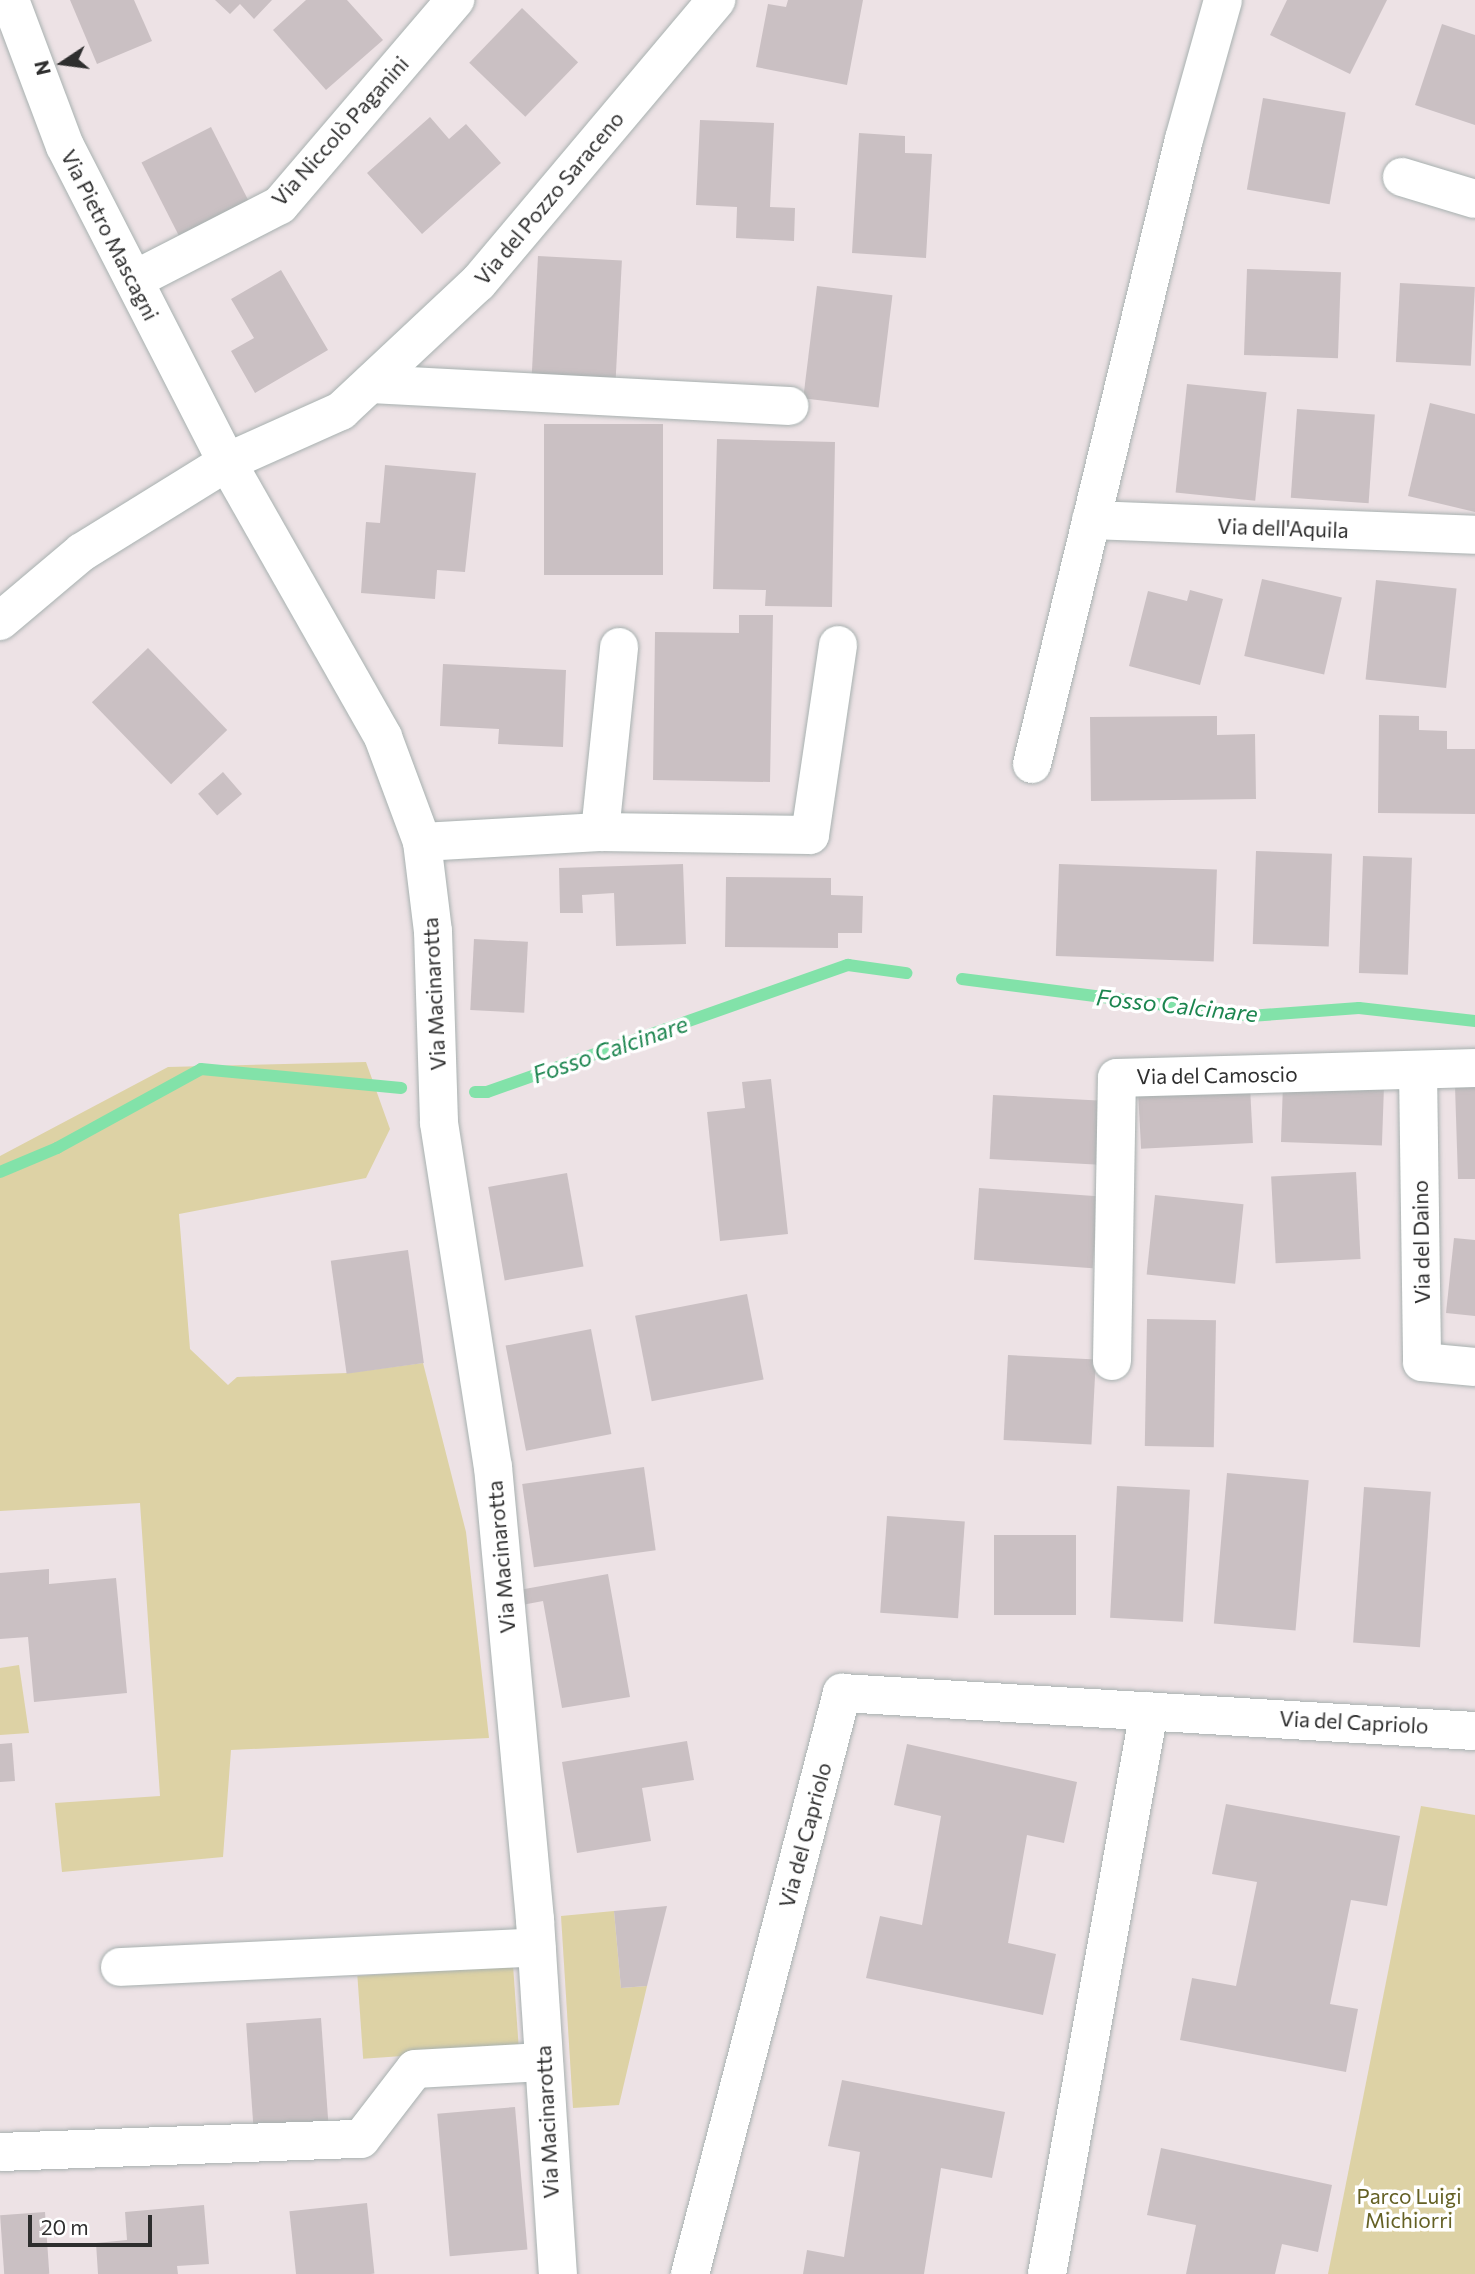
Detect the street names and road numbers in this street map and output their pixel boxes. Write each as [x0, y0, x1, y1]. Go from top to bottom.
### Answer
street label: Via Niccolò Paganini [266, 51, 414, 211]
street label: Via del Pozzo Saraceno [469, 106, 629, 290]
street label: Via Pietro Mascagni [56, 145, 164, 325]
street label: Via dell'Aquila [1217, 513, 1349, 543]
street label: Via Macinarotta [417, 917, 451, 1071]
street label: Via del Camoscio [1136, 1061, 1298, 1089]
street label: Via del Daino [1407, 1180, 1435, 1304]
street label: Via Macinarotta [482, 1480, 520, 1634]
street label: Via del Capriolo [1279, 1706, 1429, 1738]
street label: Via del Capriolo [773, 1760, 837, 1910]
street label: Via Macinarotta [530, 2045, 564, 2199]

